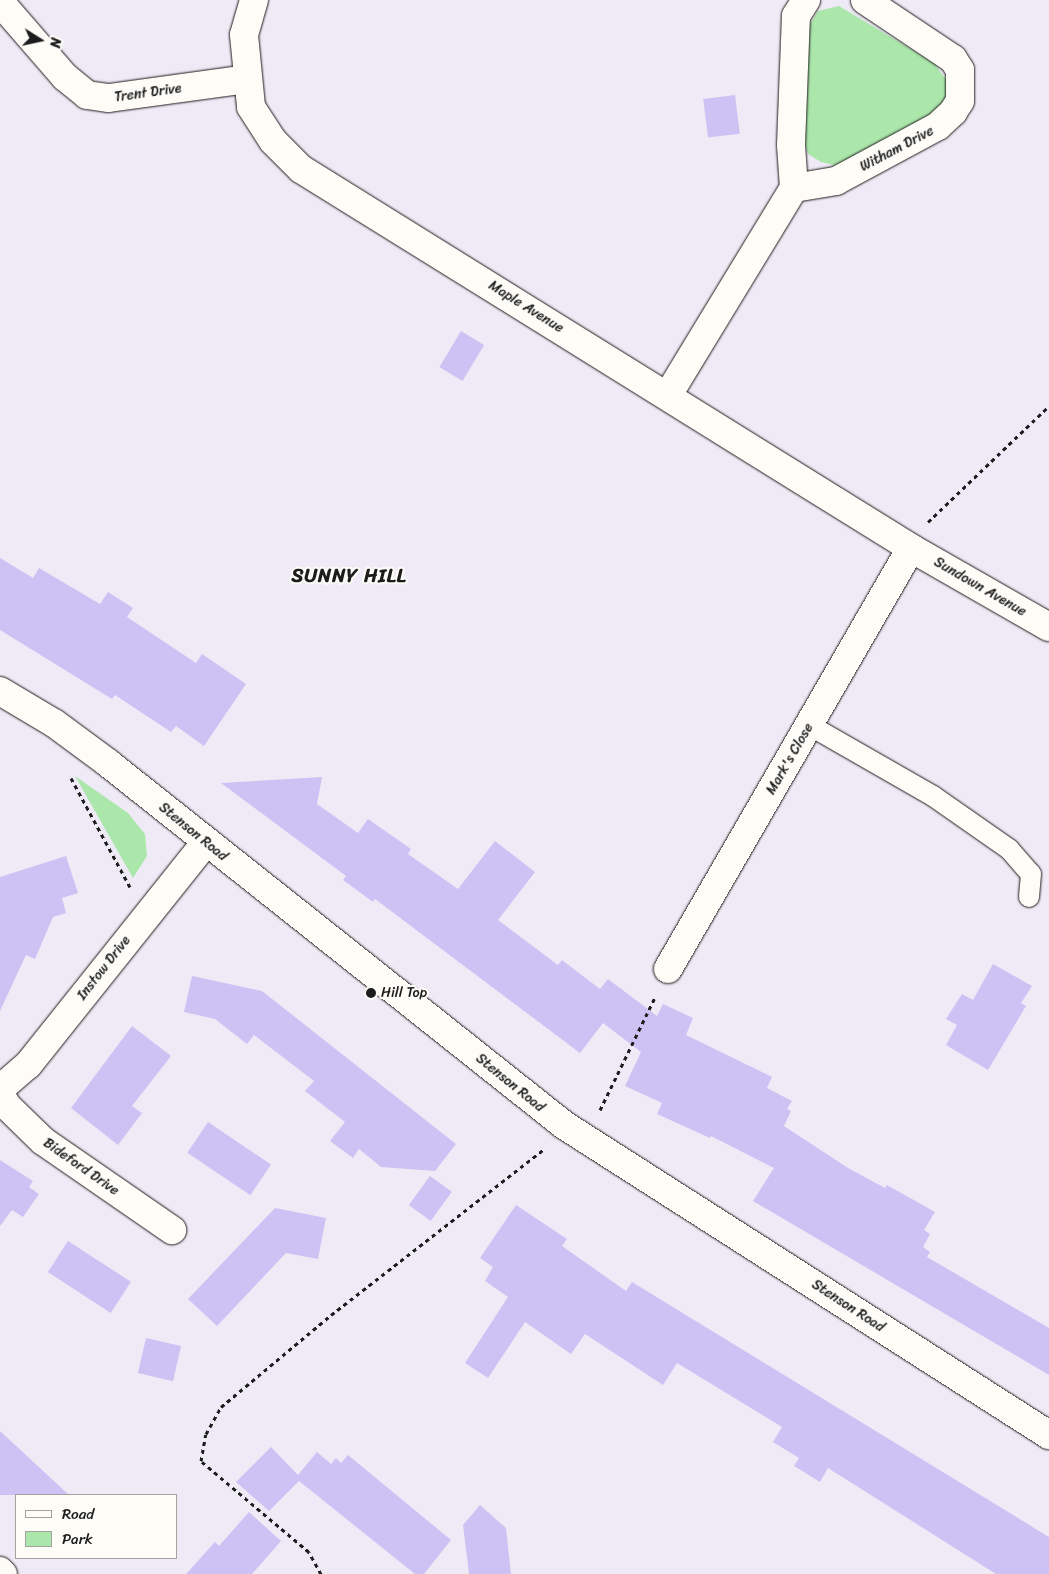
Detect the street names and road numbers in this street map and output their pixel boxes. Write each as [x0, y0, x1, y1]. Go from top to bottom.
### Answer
street label: Trent Drive [113, 80, 183, 106]
street label: Witham Drive [857, 123, 937, 175]
street label: Maple Avenue [485, 277, 567, 337]
street label: Sundown Avenue [931, 554, 1029, 620]
street label: Mark's Close [763, 720, 817, 798]
street label: Stenson Road [155, 799, 231, 865]
street label: Instow Drive [74, 932, 134, 1004]
street label: Stenson Road [472, 1050, 548, 1116]
street label: Bideford Drive [40, 1135, 122, 1199]
street label: Stenson Road [808, 1276, 888, 1336]

